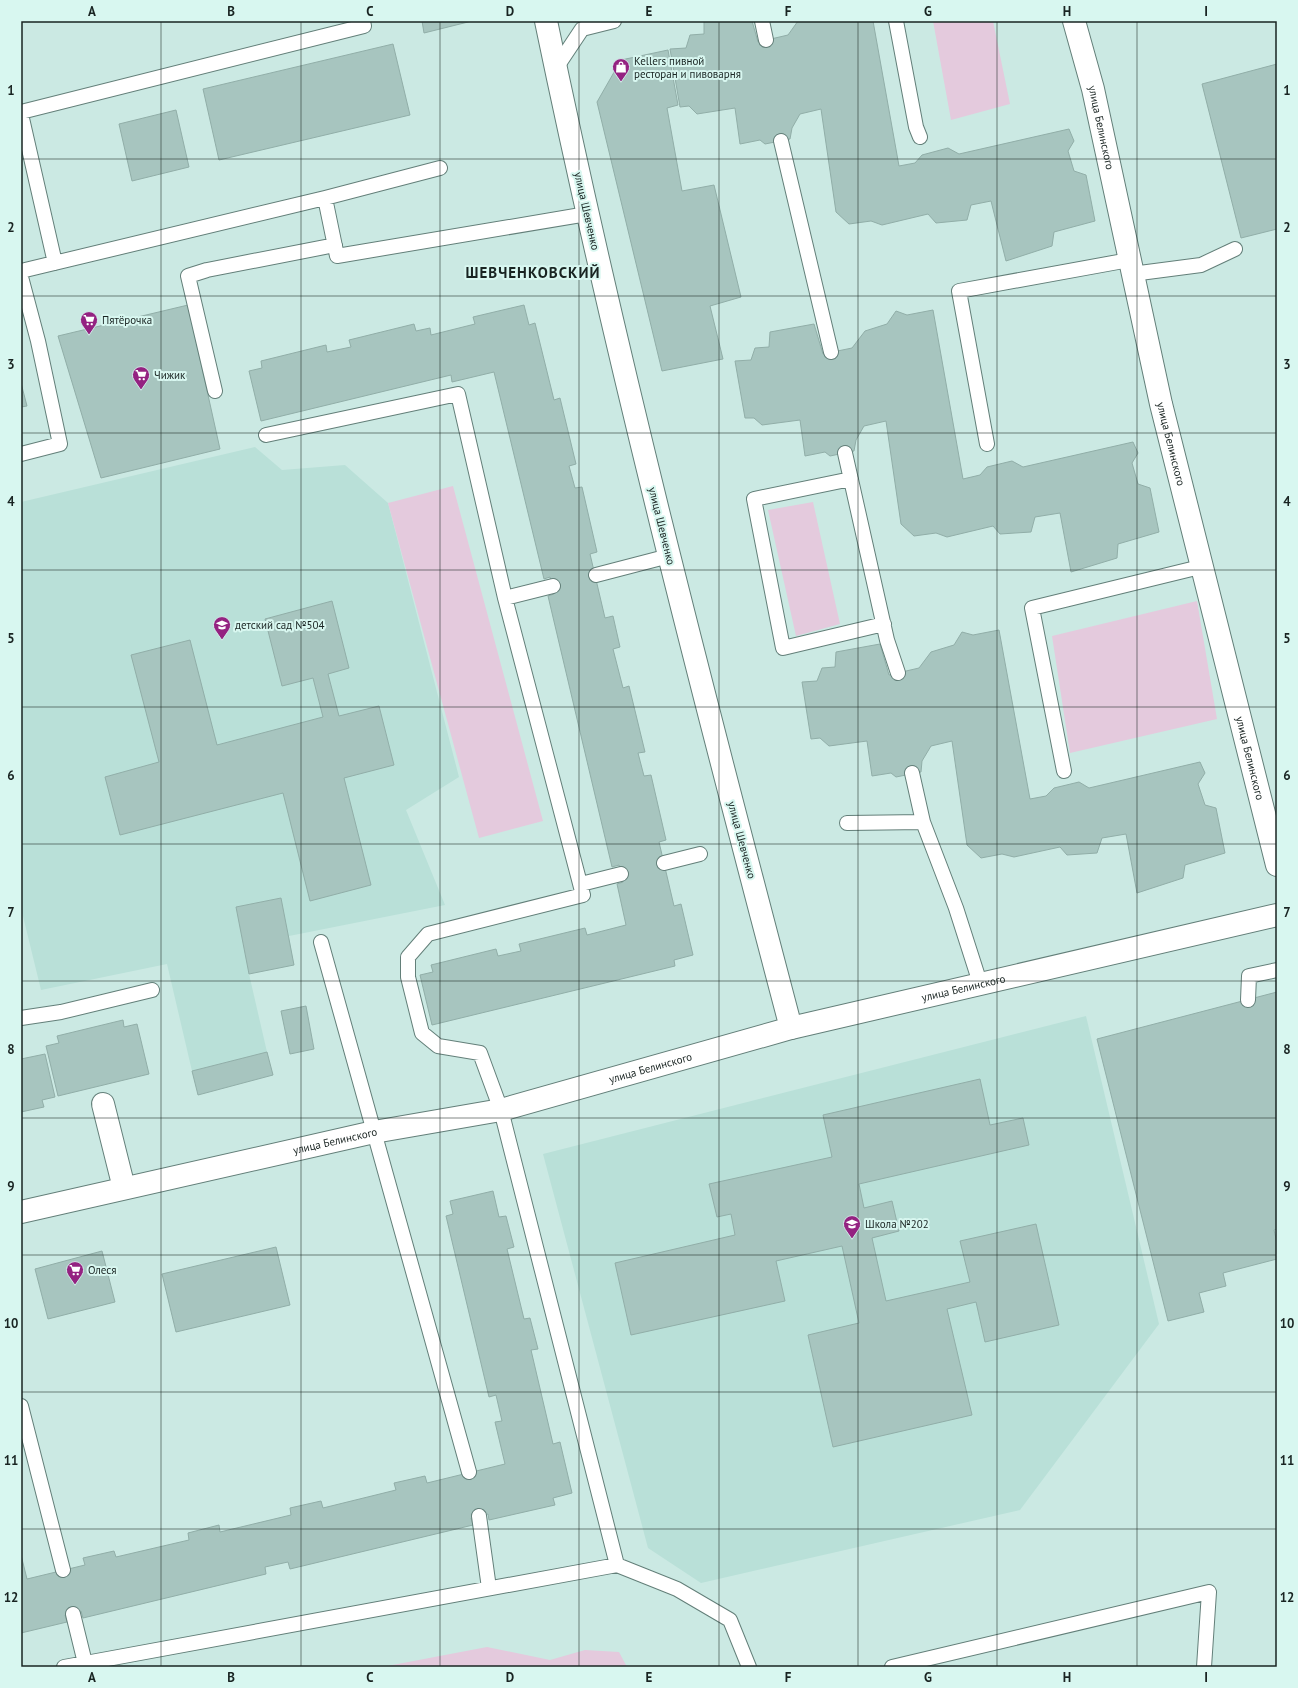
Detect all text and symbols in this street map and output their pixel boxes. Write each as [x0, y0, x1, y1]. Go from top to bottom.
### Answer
text: A [88, 3, 96, 20]
text: B [227, 3, 235, 20]
text: C [366, 3, 374, 20]
text: D [506, 3, 514, 20]
text: E [646, 3, 653, 20]
text: F [785, 3, 792, 20]
text: G [924, 3, 932, 20]
text: H [1063, 3, 1071, 20]
text: I [1204, 3, 1208, 20]
place label: Kellers пивной ресторан и пивоварня [634, 54, 741, 81]
shop icon: Kellers пивной ресторан и пивоварня [611, 57, 631, 82]
text: 1 [7, 82, 15, 99]
text: 1 [1283, 82, 1291, 99]
street label: улица Белинского [1085, 84, 1117, 171]
street label: улица Шевченко [571, 171, 603, 251]
text: 2 [7, 219, 15, 236]
text: 2 [1283, 219, 1291, 236]
district label: ШЕВЧЕНКОВСКИЙ [466, 263, 600, 282]
supermarket icon: Пятёрочка [79, 310, 99, 335]
place label: Пятёрочка [102, 313, 152, 327]
text: 3 [7, 356, 15, 373]
text: 3 [1283, 356, 1291, 373]
supermarket icon: Чижик [131, 365, 151, 390]
place label: Чижик [154, 368, 186, 382]
street label: улица Белинского [1154, 401, 1188, 487]
street label: улица Шевченко [646, 486, 678, 566]
text: 4 [7, 493, 15, 510]
text: 4 [1283, 493, 1291, 510]
school or university icon: детский сад №504 [212, 615, 232, 640]
place label: детский сад №504 [235, 618, 324, 632]
text: 5 [7, 630, 15, 647]
text: 5 [1283, 630, 1291, 647]
street label: улица Белинского [1233, 715, 1267, 801]
text: 6 [7, 767, 15, 784]
text: 6 [1283, 767, 1291, 784]
street label: улица Шевченко [725, 800, 759, 880]
text: 7 [7, 904, 15, 921]
text: 7 [1283, 904, 1291, 921]
street label: улица Белинского [920, 971, 1007, 1004]
text: 8 [7, 1041, 15, 1058]
text: 8 [1283, 1041, 1291, 1058]
street label: улица Белинского [607, 1049, 694, 1086]
street label: улица Белинского [292, 1125, 378, 1157]
text: 9 [7, 1178, 15, 1195]
text: 9 [1283, 1178, 1291, 1195]
school or university icon: Школа №202 [842, 1214, 862, 1239]
place label: Школа №202 [865, 1217, 929, 1231]
supermarket icon: Олеся [65, 1260, 85, 1285]
place label: Олеся [88, 1263, 116, 1277]
text: 10 [4, 1315, 18, 1332]
text: 10 [1280, 1315, 1294, 1332]
text: 11 [4, 1452, 18, 1469]
text: 11 [1280, 1452, 1294, 1469]
text: 12 [4, 1589, 18, 1606]
text: 12 [1280, 1589, 1294, 1606]
text: A [88, 1669, 96, 1686]
text: B [227, 1669, 235, 1686]
text: C [366, 1669, 374, 1686]
text: D [506, 1669, 514, 1686]
text: E [646, 1669, 653, 1686]
text: F [785, 1669, 792, 1686]
text: G [924, 1669, 932, 1686]
text: H [1063, 1669, 1071, 1686]
text: I [1204, 1669, 1208, 1686]

